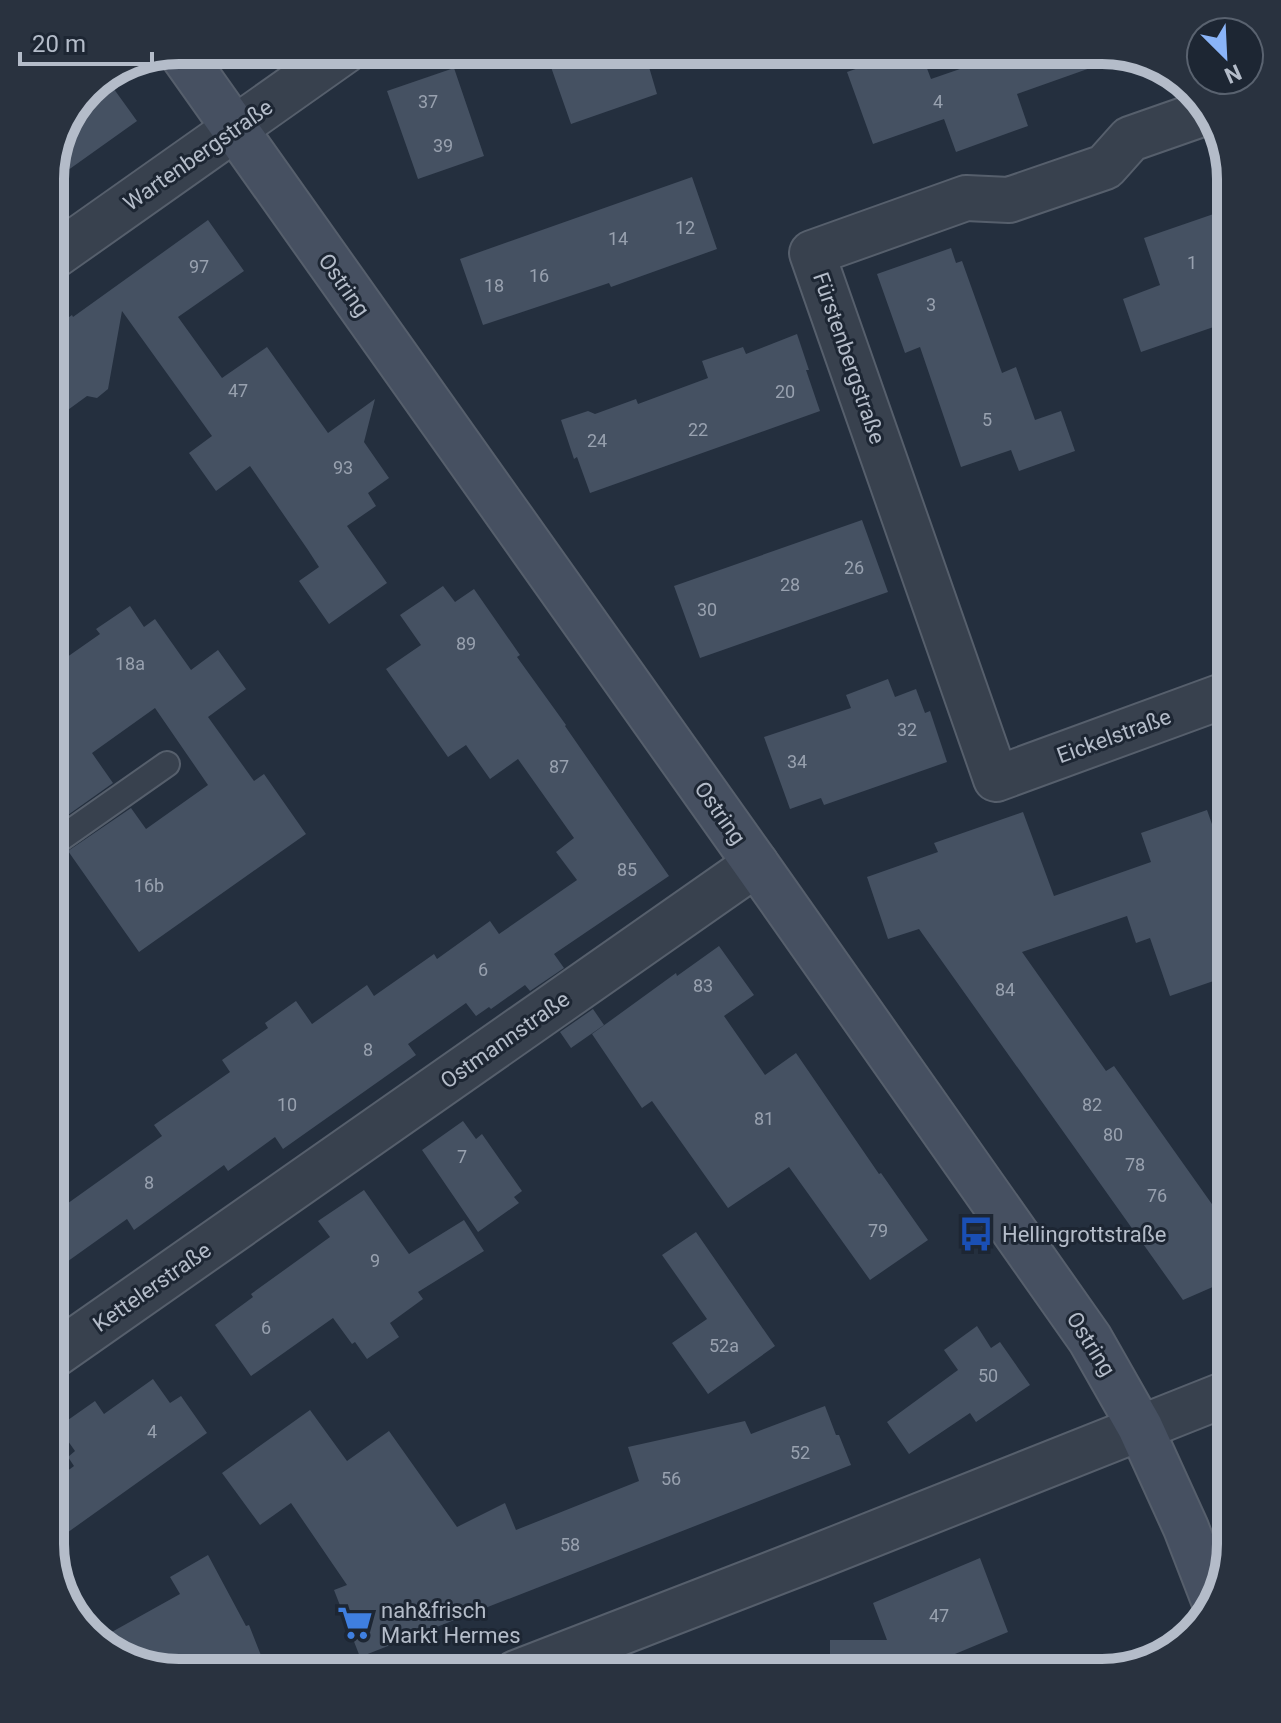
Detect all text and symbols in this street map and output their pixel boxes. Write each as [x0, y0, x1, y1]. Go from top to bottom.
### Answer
scale bar [20, 16, 152, 66]
north arrow [1185, 16, 1265, 96]
text: 20 m [32, 30, 86, 58]
text: N [1221, 59, 1245, 88]
house number: 37 [418, 91, 438, 112]
house number: 4 [933, 91, 943, 112]
street label: Wartenbergstraße [119, 94, 277, 216]
house number: 39 [433, 135, 453, 156]
house number: 12 [675, 217, 695, 238]
house number: 14 [608, 228, 628, 249]
street label: Ostring [313, 249, 375, 321]
house number: 1 [1187, 252, 1197, 273]
house number: 97 [189, 256, 209, 277]
house number: 16 [529, 265, 549, 286]
street label: Fürstenbergstraße [808, 269, 890, 447]
house number: 18 [484, 275, 504, 296]
house number: 3 [926, 294, 936, 315]
house number: 47 [228, 380, 248, 401]
house number: 20 [775, 381, 795, 402]
house number: 5 [982, 409, 992, 430]
house number: 22 [688, 419, 708, 440]
house number: 24 [587, 430, 607, 451]
house number: 93 [333, 457, 353, 478]
house number: 26 [844, 557, 864, 578]
house number: 28 [780, 574, 800, 595]
house number: 30 [697, 599, 717, 620]
house number: 89 [456, 633, 476, 654]
house number: 18a [115, 653, 145, 674]
street label: Eickelstraße [1054, 704, 1174, 768]
house number: 32 [897, 719, 917, 740]
house number: 34 [787, 751, 807, 772]
house number: 87 [549, 756, 569, 777]
street label: Ostring [689, 777, 751, 849]
house number: 85 [617, 859, 637, 880]
house number: 16b [134, 875, 164, 896]
house number: 6 [478, 959, 488, 980]
house number: 83 [693, 975, 713, 996]
house number: 84 [995, 979, 1015, 1000]
street label: Ostmannstraße [436, 986, 574, 1094]
house number: 8 [363, 1039, 373, 1060]
house number: 10 [277, 1094, 297, 1115]
house number: 82 [1082, 1094, 1102, 1115]
house number: 81 [754, 1108, 774, 1129]
house number: 80 [1103, 1124, 1123, 1145]
house number: 7 [457, 1146, 467, 1167]
house number: 78 [1125, 1154, 1145, 1175]
house number: 8 [144, 1172, 154, 1193]
house number: 76 [1147, 1185, 1167, 1206]
bus stop icon: Hellingrottstraße [957, 1215, 995, 1253]
house number: 79 [868, 1220, 888, 1241]
place label: Hellingrottstraße [1002, 1222, 1166, 1247]
street label: Kettelerstraße [88, 1237, 216, 1337]
house number: 9 [370, 1250, 380, 1271]
street label: Ostring [1062, 1307, 1120, 1381]
house number: 6 [261, 1317, 271, 1338]
house number: 52a [709, 1335, 739, 1356]
house number: 50 [978, 1365, 998, 1386]
house number: 4 [147, 1421, 157, 1442]
house number: 52 [790, 1442, 810, 1463]
house number: 56 [661, 1468, 681, 1489]
house number: 58 [560, 1534, 580, 1555]
place label: nah&frisch Markt Hermes [381, 1598, 521, 1648]
supermarket icon: nah&frisch Markt Hermes [336, 1604, 374, 1642]
house number: 47 [929, 1605, 949, 1626]

